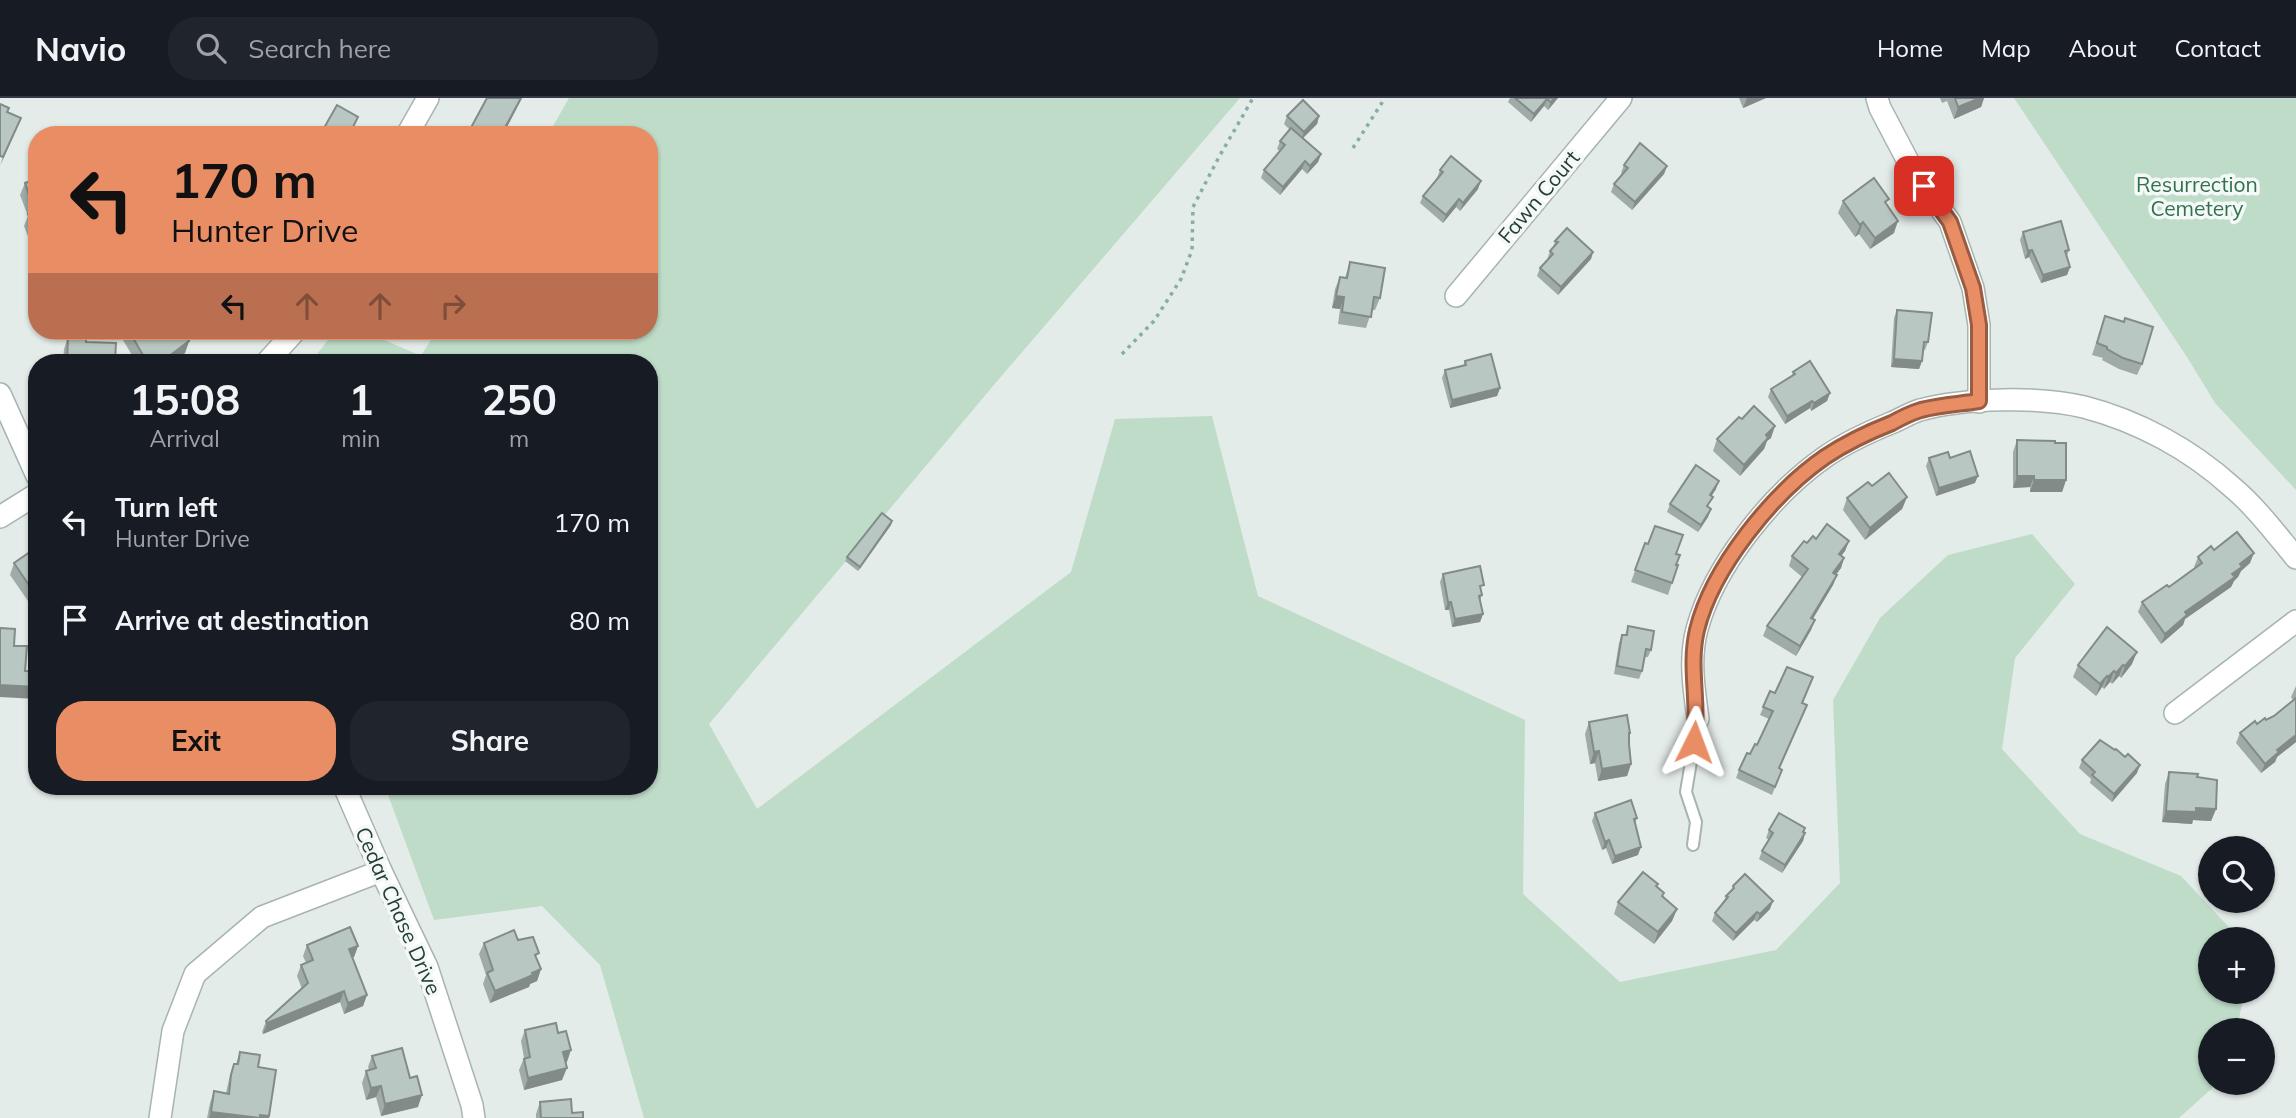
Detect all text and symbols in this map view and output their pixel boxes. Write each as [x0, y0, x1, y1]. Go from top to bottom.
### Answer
search box [168, 17, 658, 80]
text: Navio [35, 28, 126, 69]
icon: search [192, 29, 230, 67]
text: Search here [248, 32, 391, 65]
text: Home [1877, 33, 1943, 63]
text: Map [1981, 33, 2031, 63]
text: About [2069, 33, 2137, 63]
text: Contact [2175, 33, 2261, 63]
street label: Fawn Court [1492, 145, 1585, 248]
text: 170 m [171, 149, 317, 210]
icon: left [56, 154, 147, 245]
pin [1894, 156, 1954, 216]
icon: arrive [1905, 167, 1943, 205]
park label: Resurrection Cemetery [2136, 171, 2258, 221]
text: Hunter Drive [171, 210, 358, 250]
icon: left [215, 287, 253, 325]
icon: ahead [288, 287, 326, 325]
icon: ahead [361, 287, 399, 325]
icon: right [434, 287, 472, 325]
text: 15:08 [129, 373, 240, 426]
text: 1 [348, 373, 373, 426]
text: 250 [481, 373, 557, 426]
text: Arrival [149, 424, 220, 453]
text: min [341, 424, 380, 453]
text: m [509, 424, 529, 453]
text: Turn left [115, 491, 217, 524]
icon: left [56, 503, 94, 541]
text: 170 m [554, 506, 630, 539]
text: Hunter Drive [115, 524, 250, 553]
icon: arrive [56, 601, 94, 639]
text: Arrive at destination [115, 604, 370, 637]
text: 80 m [569, 604, 630, 637]
button: Exit [56, 701, 336, 781]
button: Share [350, 701, 630, 781]
position arrow [1657, 705, 1731, 779]
street label: Cedar Chase Drive [350, 823, 448, 998]
map controls [2198, 836, 2275, 1095]
button: search [2198, 836, 2275, 913]
button: + [2198, 927, 2275, 1004]
button: − [2198, 1018, 2275, 1095]

